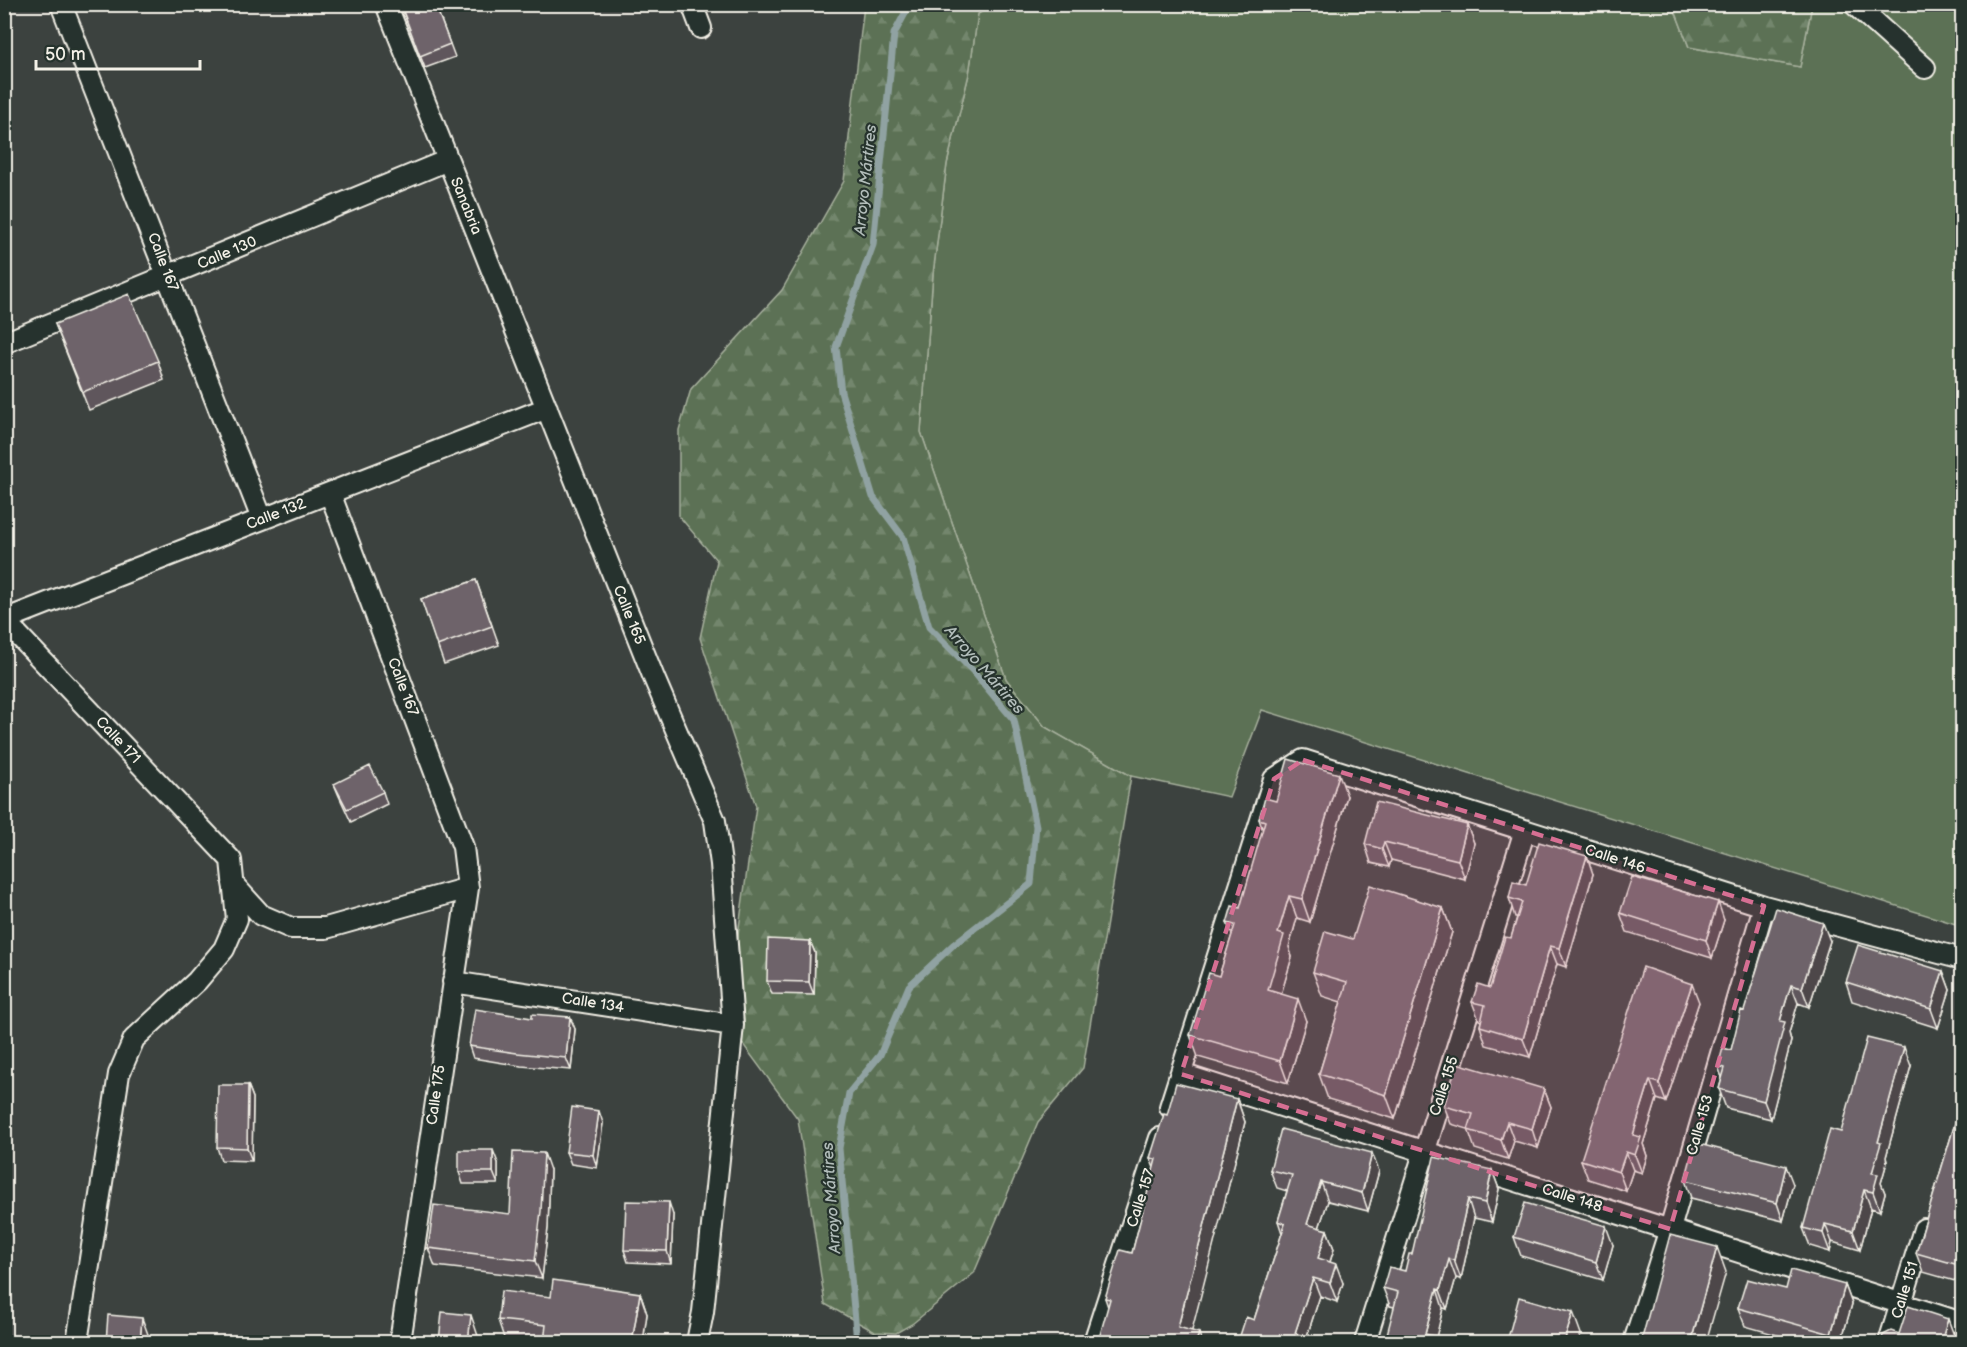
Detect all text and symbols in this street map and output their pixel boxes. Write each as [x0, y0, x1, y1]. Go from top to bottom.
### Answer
scale bar [36, 33, 200, 71]
text: 50 m [45, 44, 86, 65]
water label: Arroyo Mártires [851, 124, 881, 237]
street label: Sanabria [446, 174, 486, 238]
street label: Calle 167 [143, 230, 183, 294]
street label: Calle 130 [195, 232, 260, 274]
street label: Calle 132 [243, 494, 309, 534]
street label: Calle 165 [609, 583, 649, 647]
water label: Arroyo Mártires [940, 621, 1028, 718]
street label: Calle 167 [383, 655, 423, 719]
street label: Calle 171 [91, 712, 145, 768]
street label: Calle 146 [1582, 840, 1648, 878]
street label: Calle 134 [560, 989, 626, 1017]
street label: Calle 155 [1425, 1054, 1463, 1118]
street label: Calle 175 [422, 1064, 450, 1126]
street label: Calle 153 [1682, 1092, 1718, 1158]
water label: Arroyo Mártires [819, 1142, 845, 1255]
street label: Calle 157 [1123, 1166, 1160, 1230]
street label: Calle 148 [1539, 1179, 1605, 1217]
street label: Calle 151 [1887, 1259, 1923, 1321]

